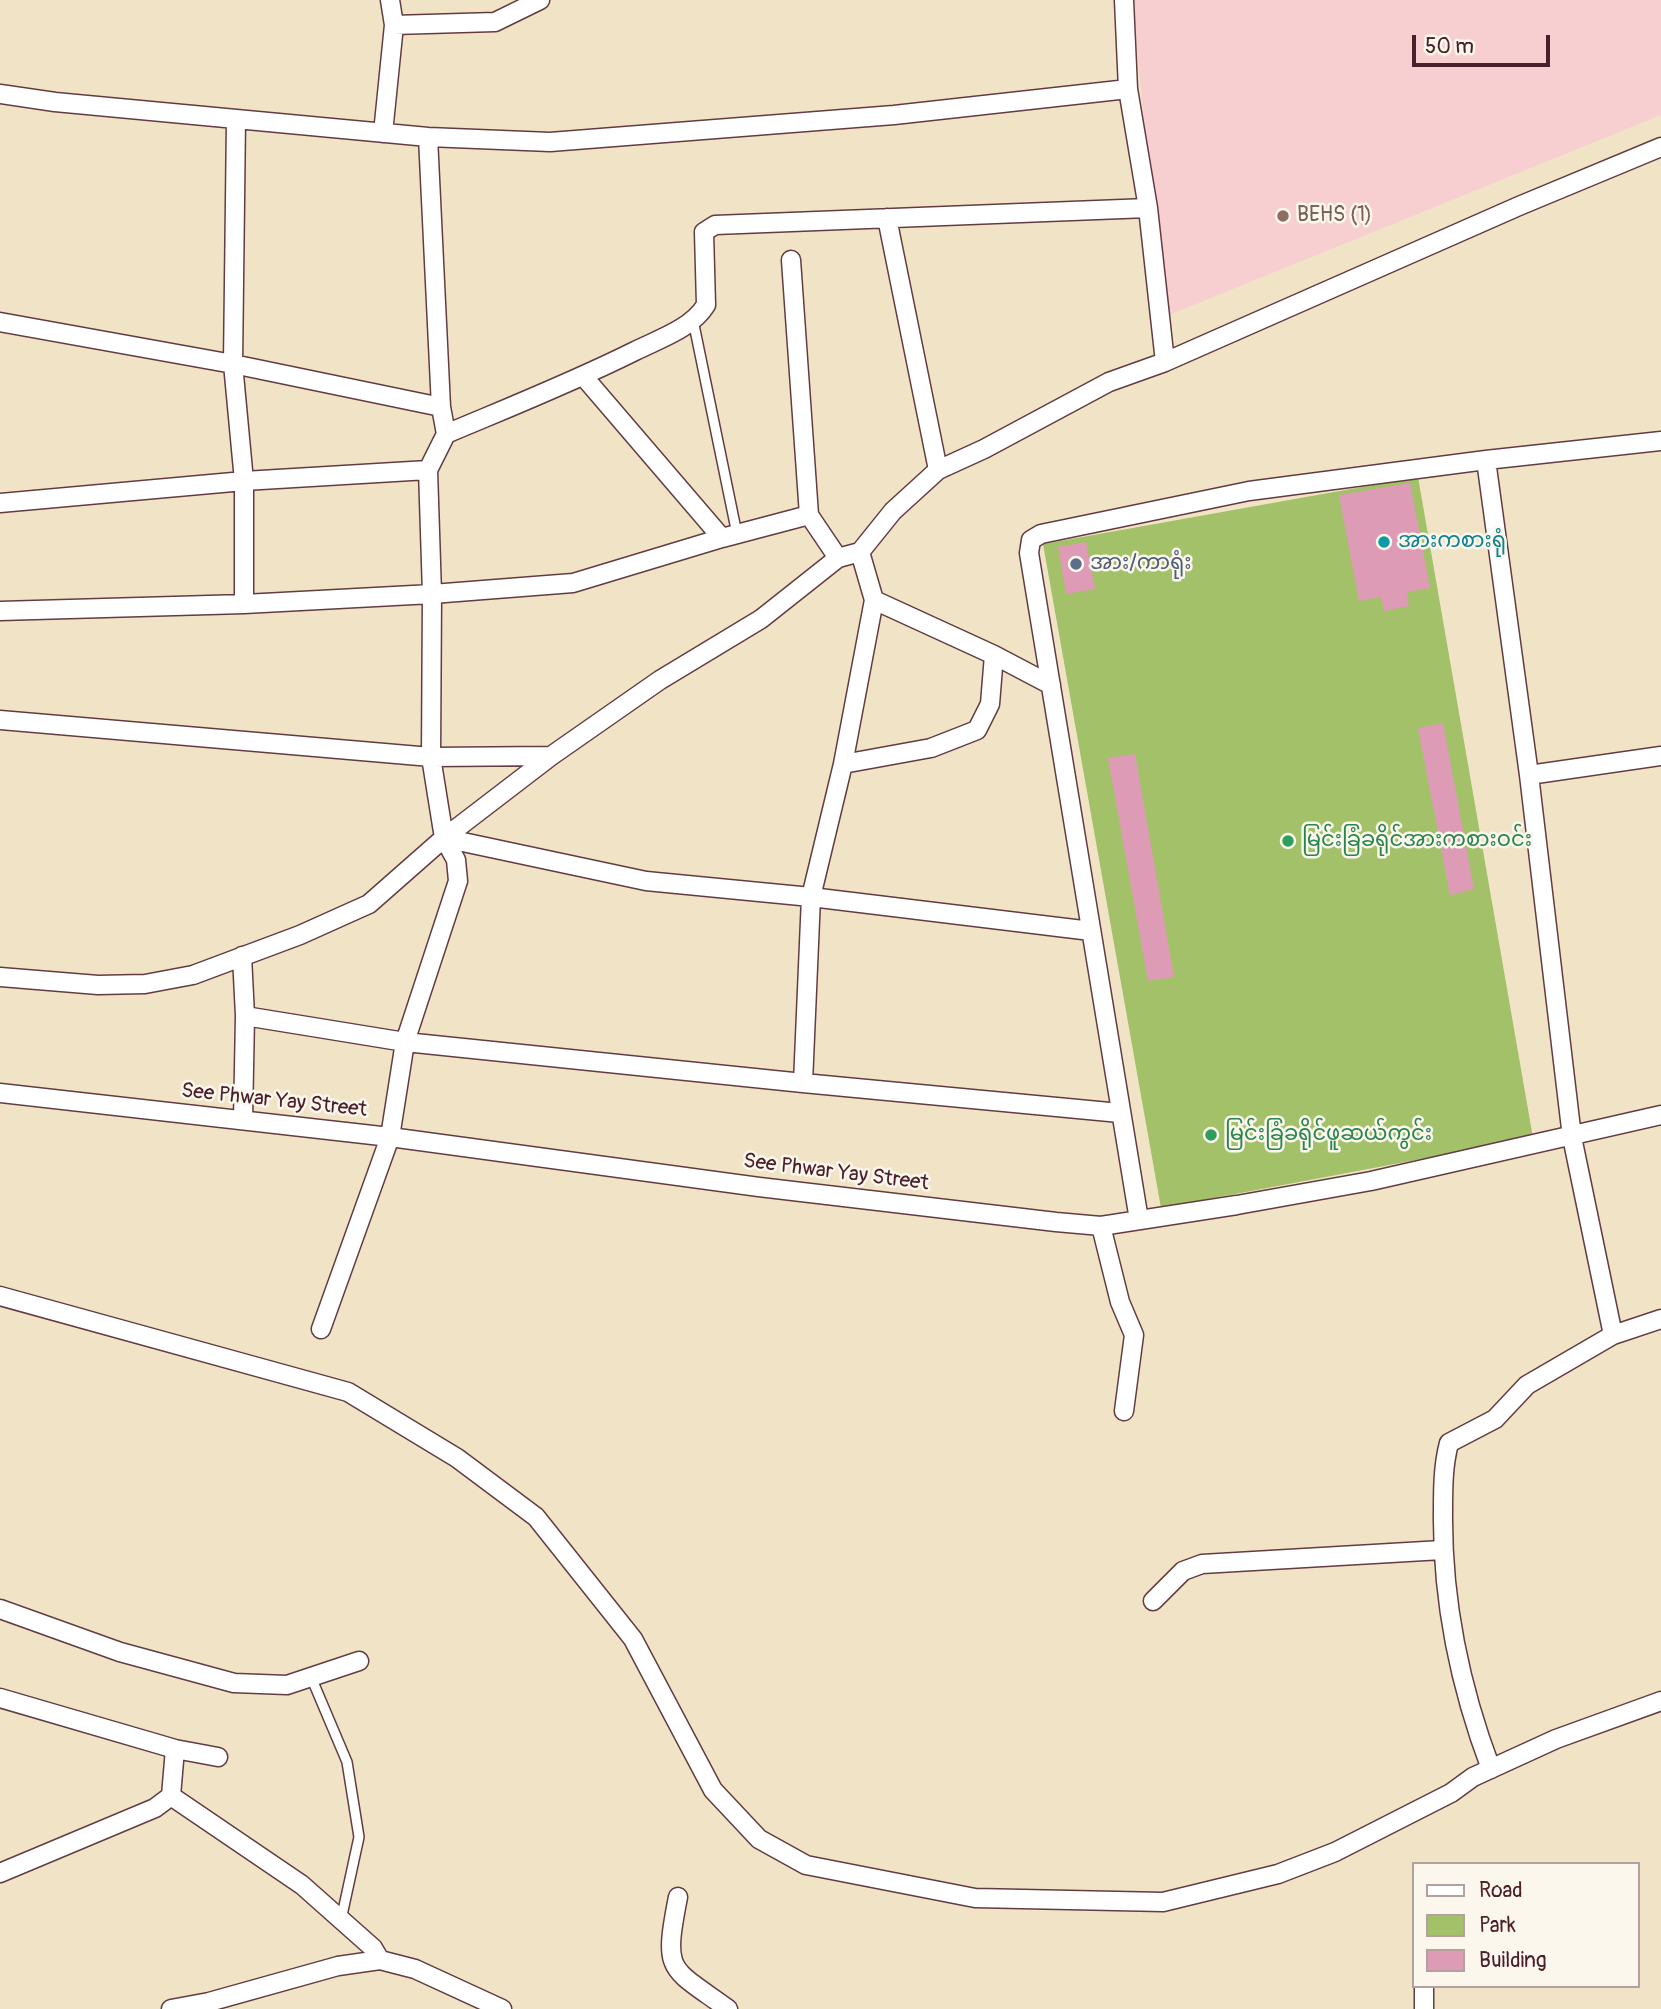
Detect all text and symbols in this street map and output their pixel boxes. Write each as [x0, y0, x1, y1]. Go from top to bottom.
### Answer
scale bar [1416, 21, 1554, 65]
text: 50 m [1425, 33, 1474, 60]
place label: BEHS (1) [1297, 203, 1372, 229]
marker: BEHS (1) [1275, 208, 1291, 224]
place label: အားကစားရုံ [1398, 529, 1506, 555]
marker: အားကစားရုံ [1376, 534, 1392, 550]
place label: အား/ကာရုံး [1090, 551, 1191, 577]
marker: အား/ကာရုံး [1068, 556, 1084, 572]
place label: မြင်းခြံခရိုင်အားကစားဝင်း [1302, 828, 1532, 854]
marker: မြင်းခြံခရိုင်အားကစားဝင်း [1280, 833, 1296, 849]
street label: See Phwar Yay Street [180, 1079, 368, 1123]
place label: မြင်းခြံခရိုင်ဖူဆယ်ကွင်း [1225, 1122, 1432, 1148]
marker: မြင်းခြံခရိုင်ဖူဆယ်ကွင်း [1203, 1127, 1219, 1143]
street label: See Phwar Yay Street [742, 1149, 930, 1197]
legend [1412, 1862, 1640, 1988]
text: Road [1479, 1877, 1523, 1904]
text: Park [1479, 1912, 1516, 1939]
text: Building [1479, 1947, 1546, 1974]

